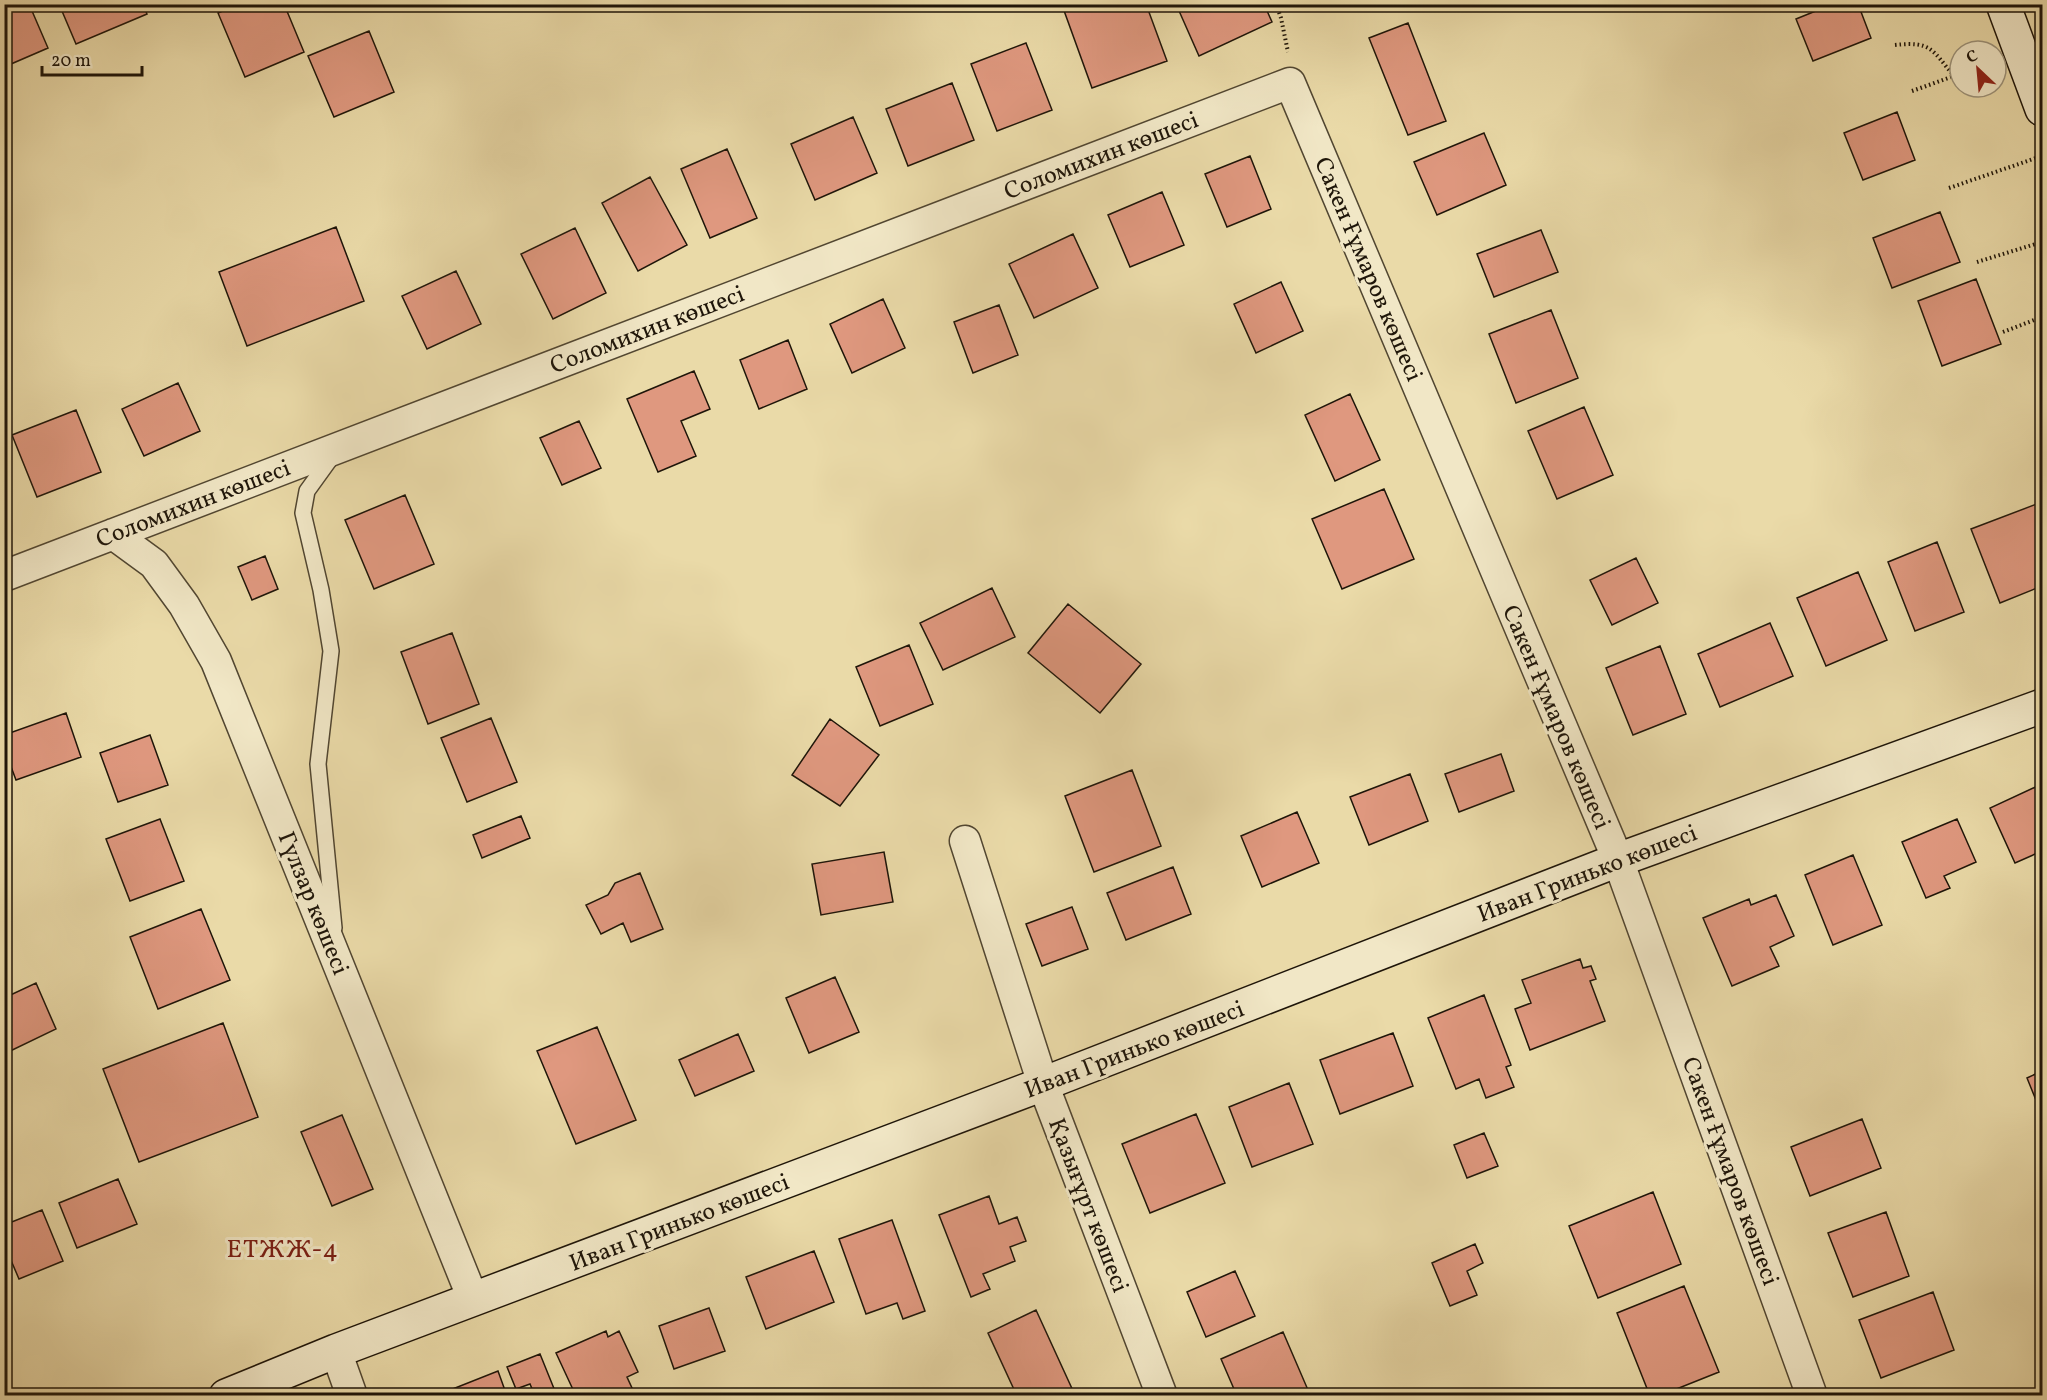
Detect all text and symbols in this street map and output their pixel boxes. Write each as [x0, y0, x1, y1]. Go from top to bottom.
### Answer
scale bar [42, 39, 142, 77]
north arrow [1948, 39, 2008, 99]
text: С [1963, 45, 1982, 69]
text: 20 m [51, 49, 91, 74]
street label: Соломихин көшесі [999, 104, 1204, 210]
street label: Сакен Ғұмаров көшесі [1304, 152, 1430, 387]
street label: Соломихин көшесі [545, 278, 750, 384]
street label: Соломихин көшесі [91, 452, 296, 558]
street label: Сакен Ғұмаров көшесі [1492, 600, 1618, 835]
street label: Иван Гринько көшесі [1473, 817, 1703, 933]
street label: Гүлзар көшесі [268, 827, 356, 981]
street label: Иван Гринько көшесі [1020, 993, 1250, 1109]
street label: Сакен Ғұмаров көшесі [1672, 1053, 1786, 1291]
street label: Қазығұрт көшесі [1038, 1113, 1136, 1298]
street label: Иван Гринько көшесі [565, 1166, 795, 1282]
district label: ЕТЖЖ-4 [226, 1232, 340, 1268]

